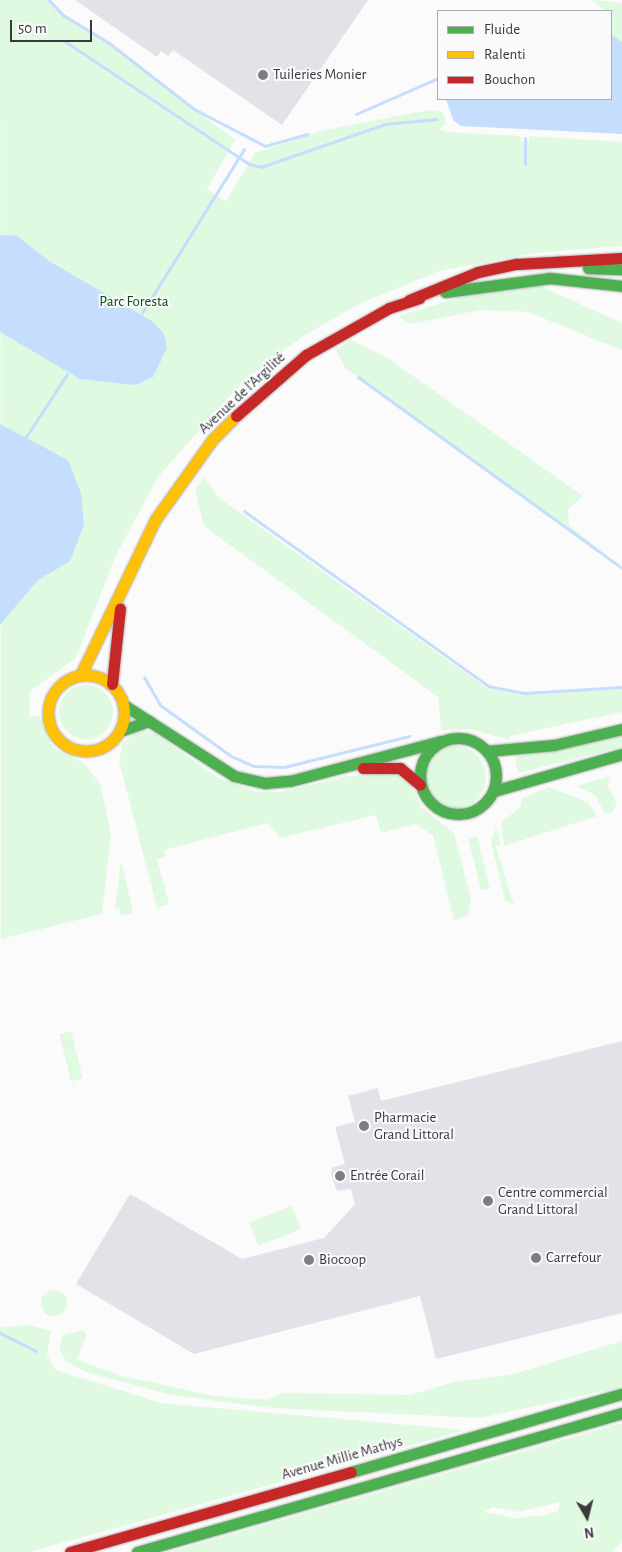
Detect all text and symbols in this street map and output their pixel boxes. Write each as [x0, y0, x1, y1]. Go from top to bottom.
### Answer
scale bar [12, 10, 95, 42]
legend [437, 10, 612, 100]
text: 50 m [18, 21, 47, 36]
text: Fluide [484, 22, 520, 37]
text: Ralenti [484, 47, 526, 62]
place label: Tuileries Monier [273, 66, 366, 84]
marker: Tuileries Monier [257, 69, 269, 81]
text: Bouchon [484, 72, 535, 87]
park label: Parc Foresta [99, 293, 169, 311]
street label: Avenue de l'Argilité [195, 348, 289, 438]
place label: Pharmacie Grand Littoral [374, 1108, 454, 1143]
marker: Pharmacie Grand Littoral [358, 1120, 370, 1132]
place label: Entrée Corail [350, 1167, 424, 1185]
marker: Entrée Corail [334, 1170, 346, 1182]
place label: Centre commercial Grand Littoral [498, 1183, 608, 1218]
marker: Centre commercial Grand Littoral [482, 1195, 494, 1207]
place label: Carrefour [546, 1249, 601, 1267]
place label: Biocoop [319, 1251, 366, 1269]
marker: Carrefour [530, 1252, 542, 1264]
marker: Biocoop [303, 1254, 315, 1266]
street label: Avenue Millie Mathys [279, 1432, 405, 1484]
north arrow [562, 1492, 612, 1542]
text: N [583, 1524, 595, 1539]

